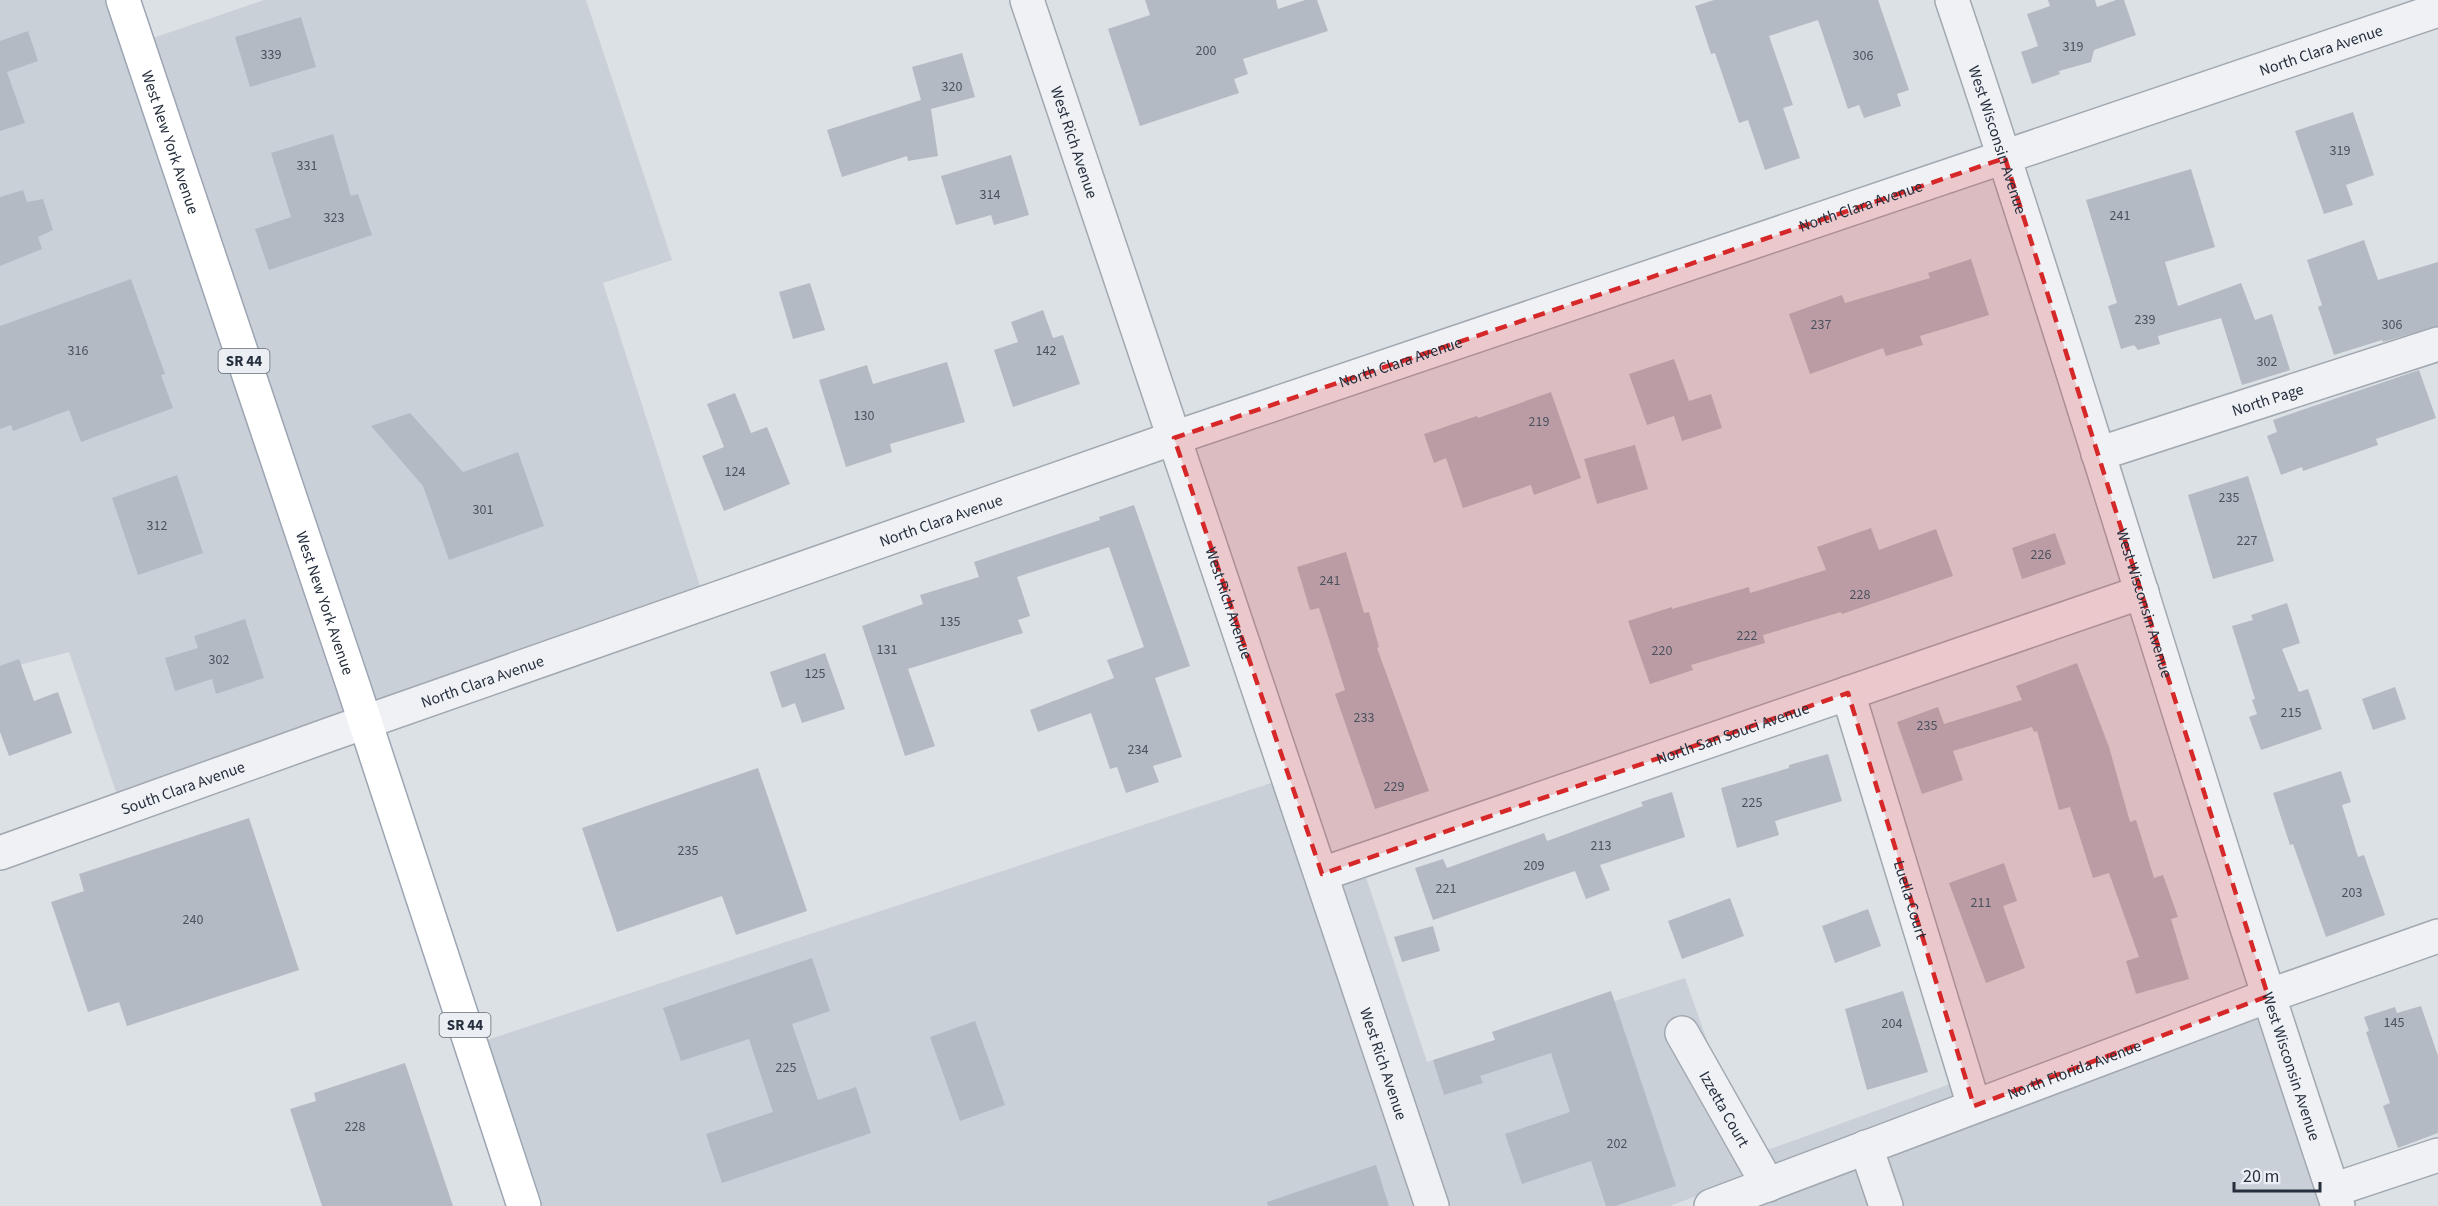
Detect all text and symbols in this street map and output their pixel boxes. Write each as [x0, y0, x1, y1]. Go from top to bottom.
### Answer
street label: North Clara Avenue [2256, 19, 2386, 82]
house number: 319 [2063, 37, 2083, 57]
house number: 200 [1196, 41, 1216, 61]
house number: 339 [261, 45, 281, 65]
house number: 306 [1853, 46, 1873, 66]
street label: West Wisconsin Avenue [1963, 63, 2032, 217]
street label: West New York Avenue [135, 68, 204, 217]
house number: 320 [942, 77, 962, 97]
street label: West Rich Avenue [1045, 83, 1103, 202]
house number: 319 [2330, 141, 2350, 161]
house number: 331 [297, 156, 317, 176]
street label: North Clara Avenue [1796, 175, 1926, 238]
house number: 314 [980, 185, 1000, 205]
house number: 241 [2110, 206, 2130, 226]
house number: 323 [324, 208, 344, 228]
house number: 239 [2135, 310, 2155, 330]
house number: 237 [1811, 315, 1831, 335]
house number: 306 [2382, 315, 2402, 335]
street label: North Clara Avenue [1336, 331, 1465, 393]
house number: 316 [68, 341, 88, 361]
house number: 142 [1036, 341, 1056, 361]
road number: SR 44 [218, 349, 270, 373]
house number: 302 [2257, 352, 2277, 372]
street label: North Page [2229, 378, 2306, 422]
house number: 130 [854, 406, 874, 426]
house number: 219 [1529, 412, 1549, 432]
house number: 124 [725, 462, 745, 482]
house number: 235 [2219, 488, 2239, 508]
street label: North Clara Avenue [877, 489, 1006, 553]
house number: 301 [473, 500, 493, 520]
house number: 312 [147, 516, 167, 536]
street label: West Wisconsin Avenue [2110, 526, 2178, 681]
street label: West New York Avenue [290, 528, 359, 678]
house number: 227 [2237, 531, 2257, 551]
street label: West Rich Avenue [1199, 544, 1258, 662]
house number: 226 [2031, 545, 2051, 565]
house number: 241 [1320, 571, 1340, 591]
house number: 228 [1850, 585, 1870, 605]
house number: 135 [940, 612, 960, 632]
house number: 222 [1737, 626, 1757, 646]
house number: 131 [877, 640, 897, 660]
house number: 220 [1652, 641, 1672, 661]
house number: 302 [209, 650, 229, 670]
street label: North Clara Avenue [418, 650, 547, 714]
house number: 125 [805, 664, 825, 684]
street label: North San Souci Avenue [1653, 697, 1812, 770]
house number: 215 [2281, 703, 2301, 723]
house number: 233 [1354, 708, 1374, 728]
house number: 235 [1917, 716, 1937, 736]
house number: 234 [1128, 740, 1148, 760]
street label: South Clara Avenue [118, 756, 248, 821]
house number: 229 [1384, 777, 1404, 797]
house number: 225 [1742, 793, 1762, 813]
house number: 213 [1591, 836, 1611, 856]
house number: 235 [678, 841, 698, 861]
house number: 209 [1524, 856, 1544, 876]
street label: Luella Court [1888, 858, 1933, 943]
house number: 221 [1436, 879, 1456, 899]
house number: 203 [2342, 883, 2362, 903]
house number: 211 [1971, 893, 1991, 913]
house number: 240 [183, 910, 203, 930]
street label: West Wisconsin Avenue [2256, 989, 2325, 1144]
street label: West Rich Avenue [1354, 1005, 1412, 1123]
road number: SR 44 [440, 1013, 490, 1037]
house number: 145 [2384, 1013, 2404, 1033]
house number: 204 [1882, 1014, 1902, 1034]
street label: North Florida Avenue [2004, 1035, 2145, 1105]
house number: 225 [776, 1058, 796, 1078]
street label: Izzetta Court [1694, 1067, 1755, 1152]
house number: 228 [345, 1117, 365, 1137]
house number: 202 [1607, 1134, 1627, 1154]
scale bar [2234, 1155, 2320, 1193]
text: 20 m [2243, 1164, 2279, 1189]

